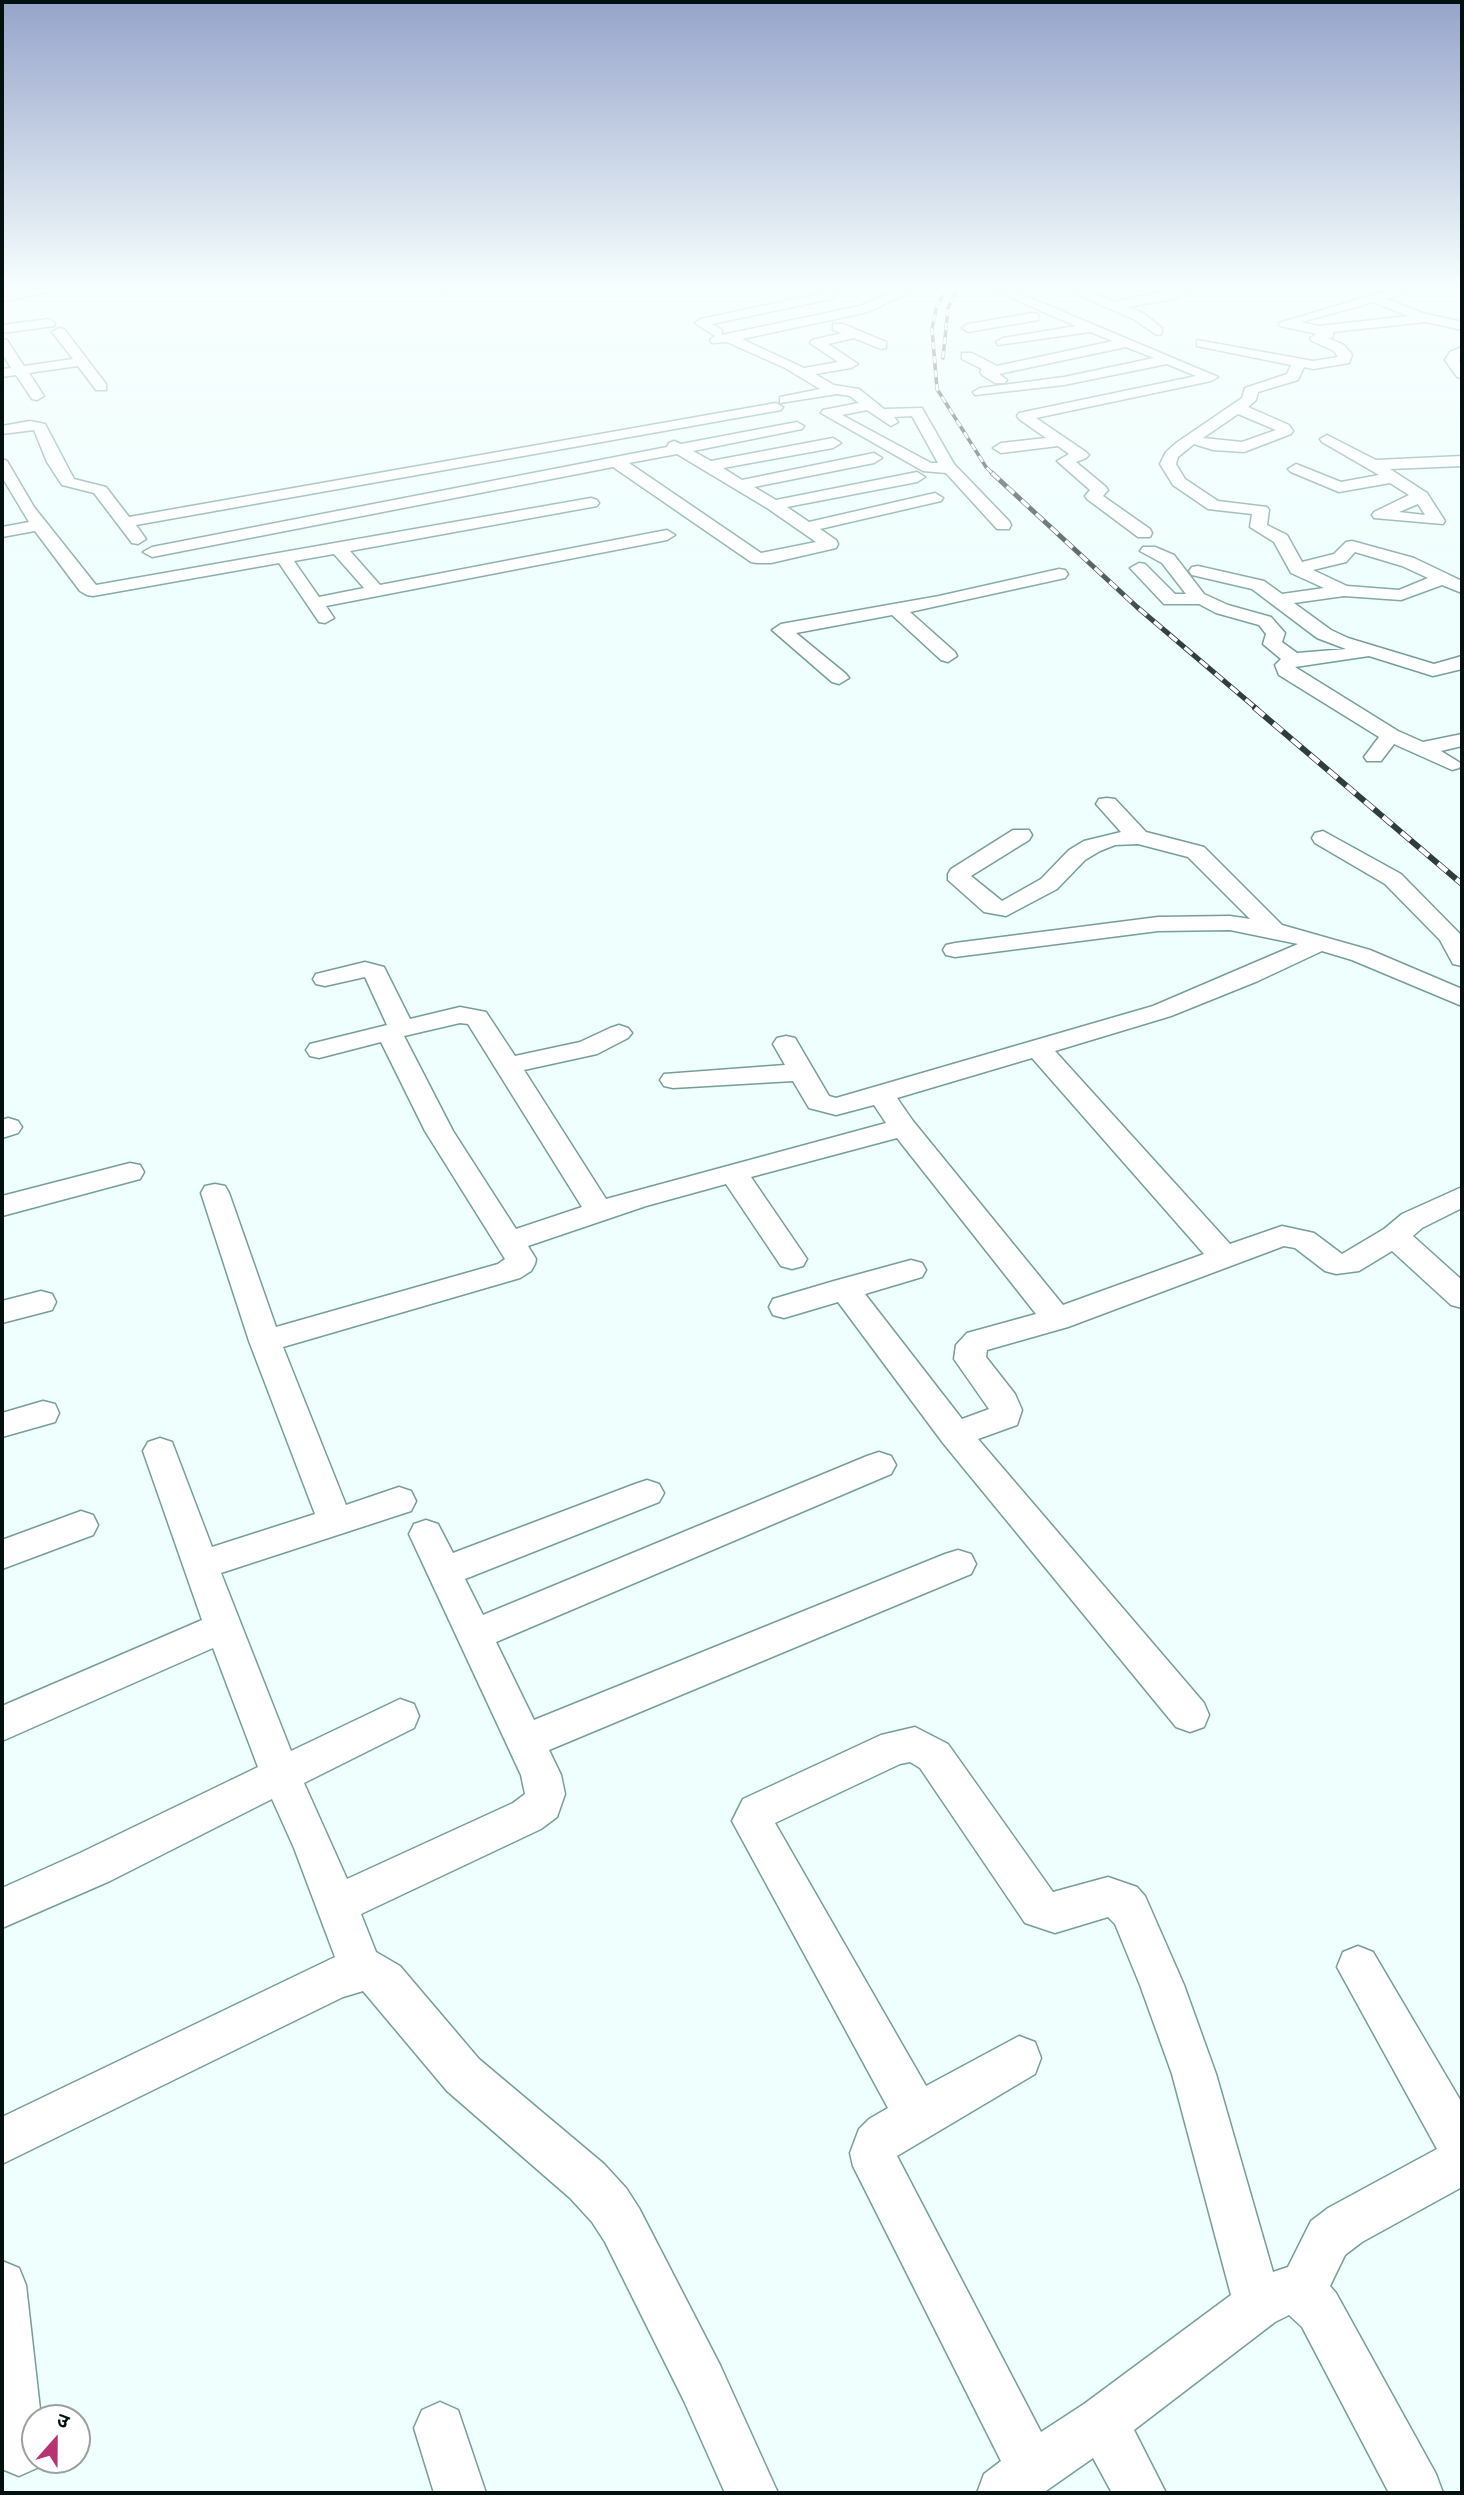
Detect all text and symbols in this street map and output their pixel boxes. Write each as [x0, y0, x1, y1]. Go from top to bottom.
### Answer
north arrow [21, 2404, 91, 2474]
text: उ [54, 2408, 72, 2434]

